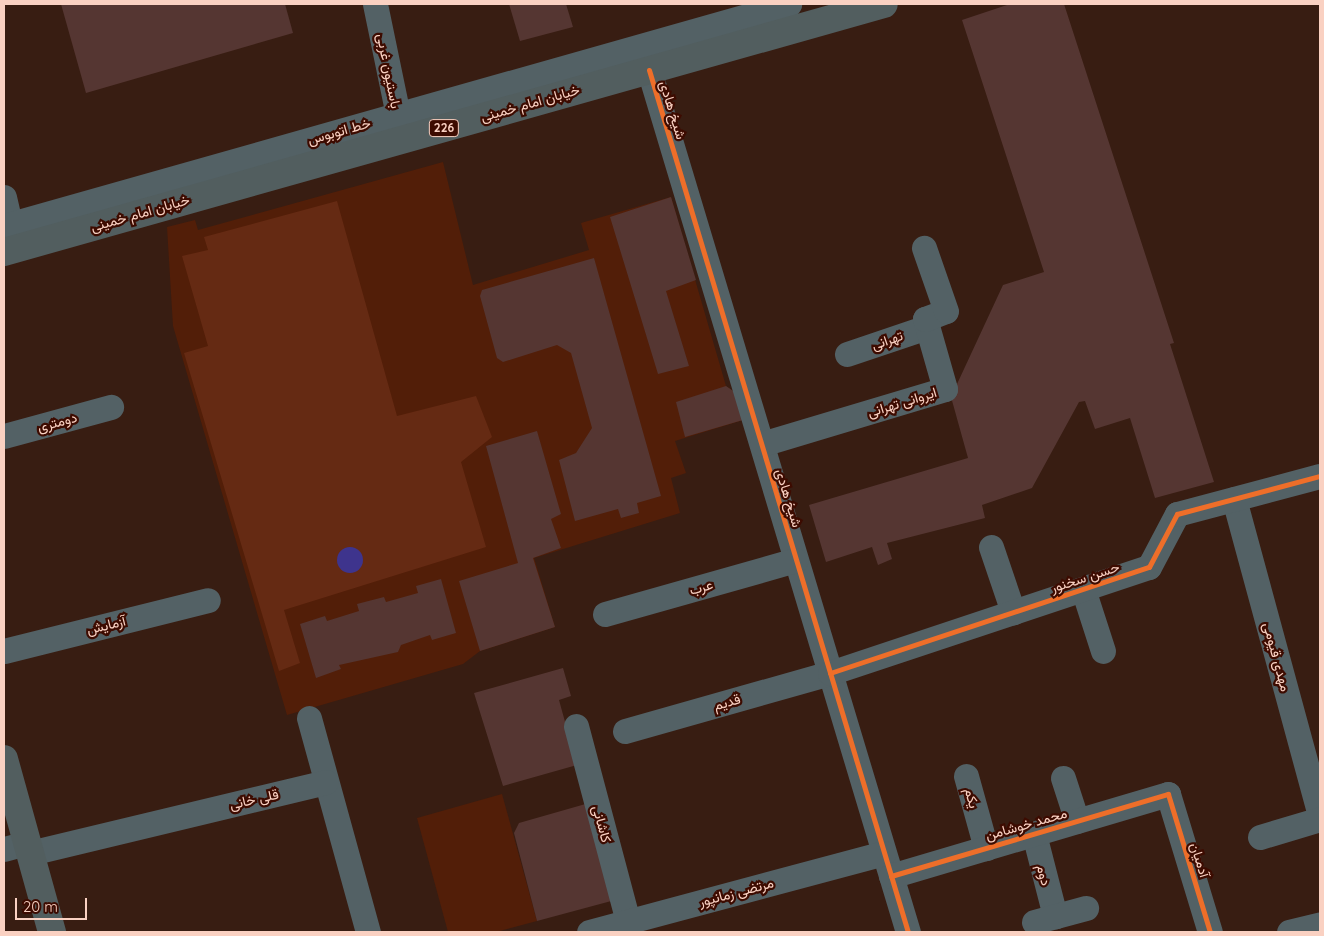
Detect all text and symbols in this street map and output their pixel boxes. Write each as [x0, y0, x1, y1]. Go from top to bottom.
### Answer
street label: باستیون غربی [373, 32, 405, 110]
street label: شیخ هادی [656, 79, 690, 141]
street label: خیابان امام خمینی [479, 81, 581, 125]
street label: خط اتوبوس [306, 114, 372, 148]
road number: 226 [428, 119, 460, 138]
street label: خیابان امام خمینی [89, 191, 191, 235]
street label: تهرانی [869, 327, 905, 353]
street label: ایروانی تهرانی [865, 383, 939, 421]
street label: دومتری [35, 409, 79, 435]
street label: شیخ هادی [772, 467, 806, 529]
street label: حسن سخنور [1048, 558, 1122, 596]
street label: عرب [687, 576, 715, 598]
street label: آزمایش [85, 612, 127, 638]
street label: مهدی قیومی [1260, 621, 1294, 693]
street label: قدیم [712, 690, 742, 714]
street label: قلی خانی [228, 785, 280, 813]
street label: یکم [961, 786, 983, 810]
street label: کاشانی [589, 804, 615, 844]
street label: محمد خوشامن [983, 804, 1069, 844]
street label: آدمیان [1187, 841, 1213, 879]
street label: دوم [1033, 863, 1055, 887]
street label: مرتضی زمانپور [697, 874, 775, 910]
scale bar [18, 888, 90, 920]
text: 20 m [23, 897, 58, 916]

